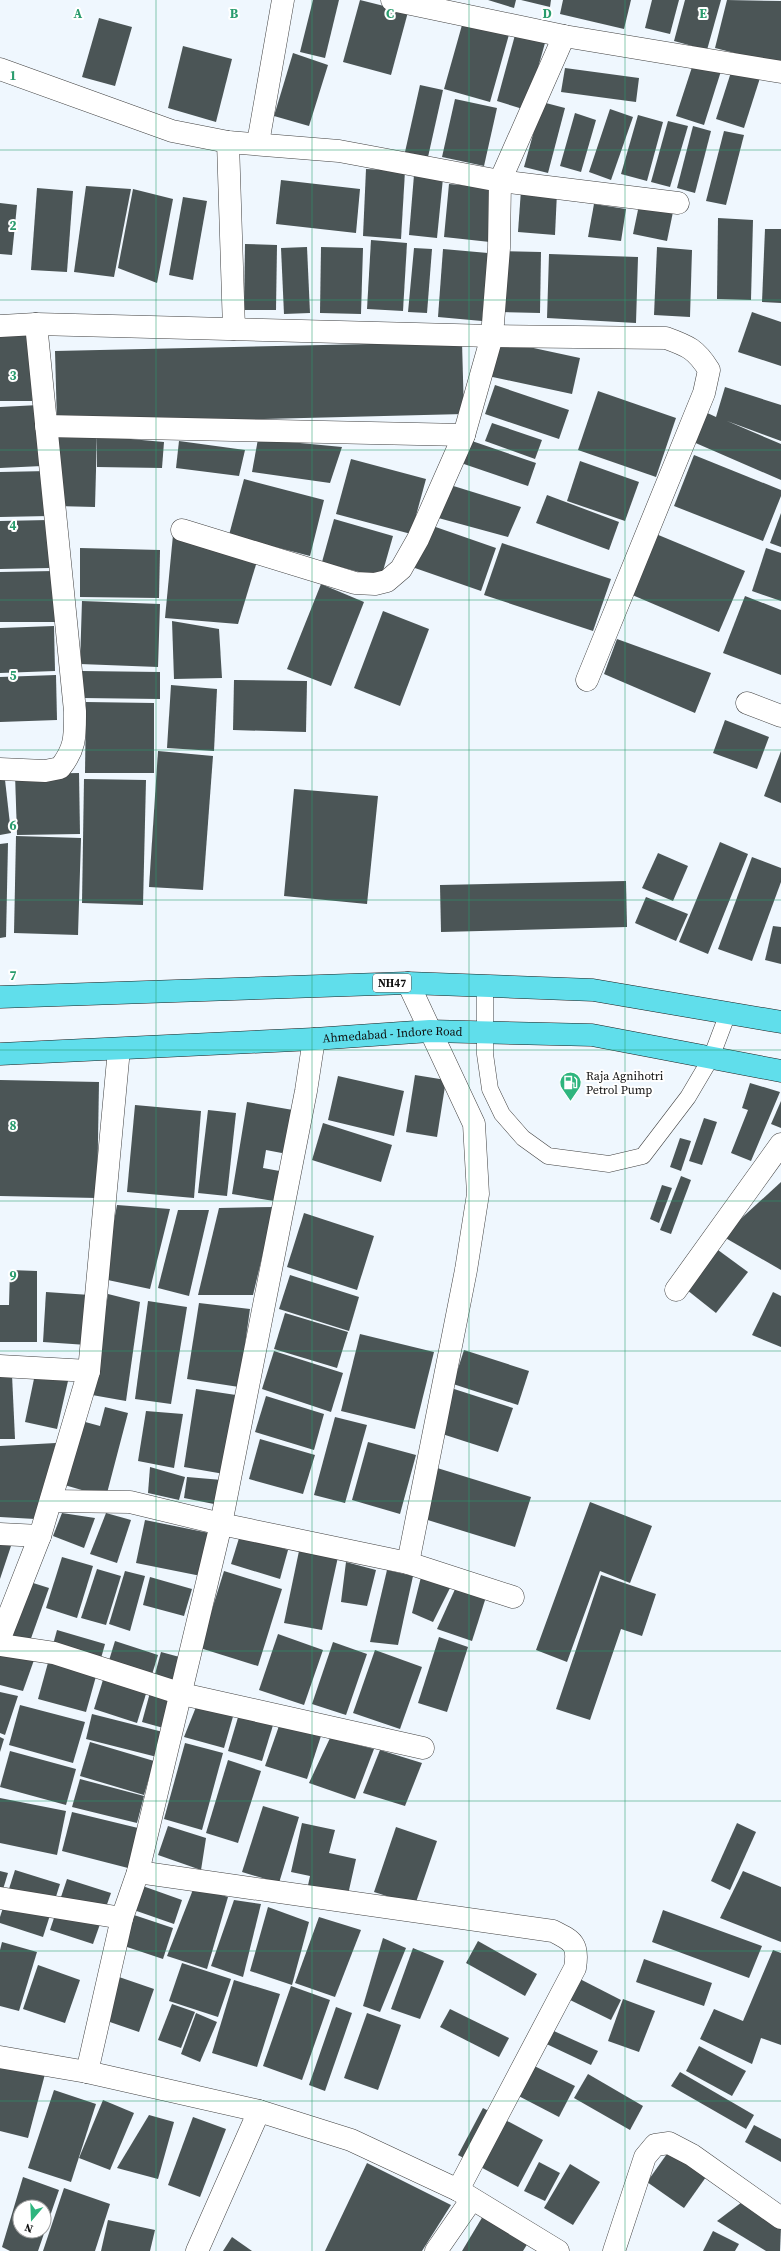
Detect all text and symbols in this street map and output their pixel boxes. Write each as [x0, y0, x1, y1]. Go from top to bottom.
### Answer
text: A [74, 5, 83, 22]
text: B [230, 5, 239, 22]
text: C [386, 5, 394, 22]
text: D [542, 5, 552, 22]
text: E [699, 5, 707, 22]
text: 1 [9, 67, 17, 84]
text: 2 [9, 217, 17, 234]
text: 3 [9, 367, 17, 384]
text: 4 [9, 517, 17, 534]
text: 5 [9, 667, 17, 684]
text: 6 [9, 817, 17, 834]
text: 7 [9, 967, 17, 984]
road number: NH47 [373, 974, 411, 992]
street label: Ahmedabad - Indore Road [322, 1023, 463, 1046]
place label: Raja Agnihotri Petrol Pump [586, 1068, 664, 1098]
fuel station icon: Raja Agnihotri Petrol Pump [558, 1070, 584, 1103]
text: 8 [9, 1117, 17, 1134]
text: 9 [9, 1267, 17, 1284]
north arrow [12, 2199, 52, 2239]
text: N [23, 2220, 35, 2236]

